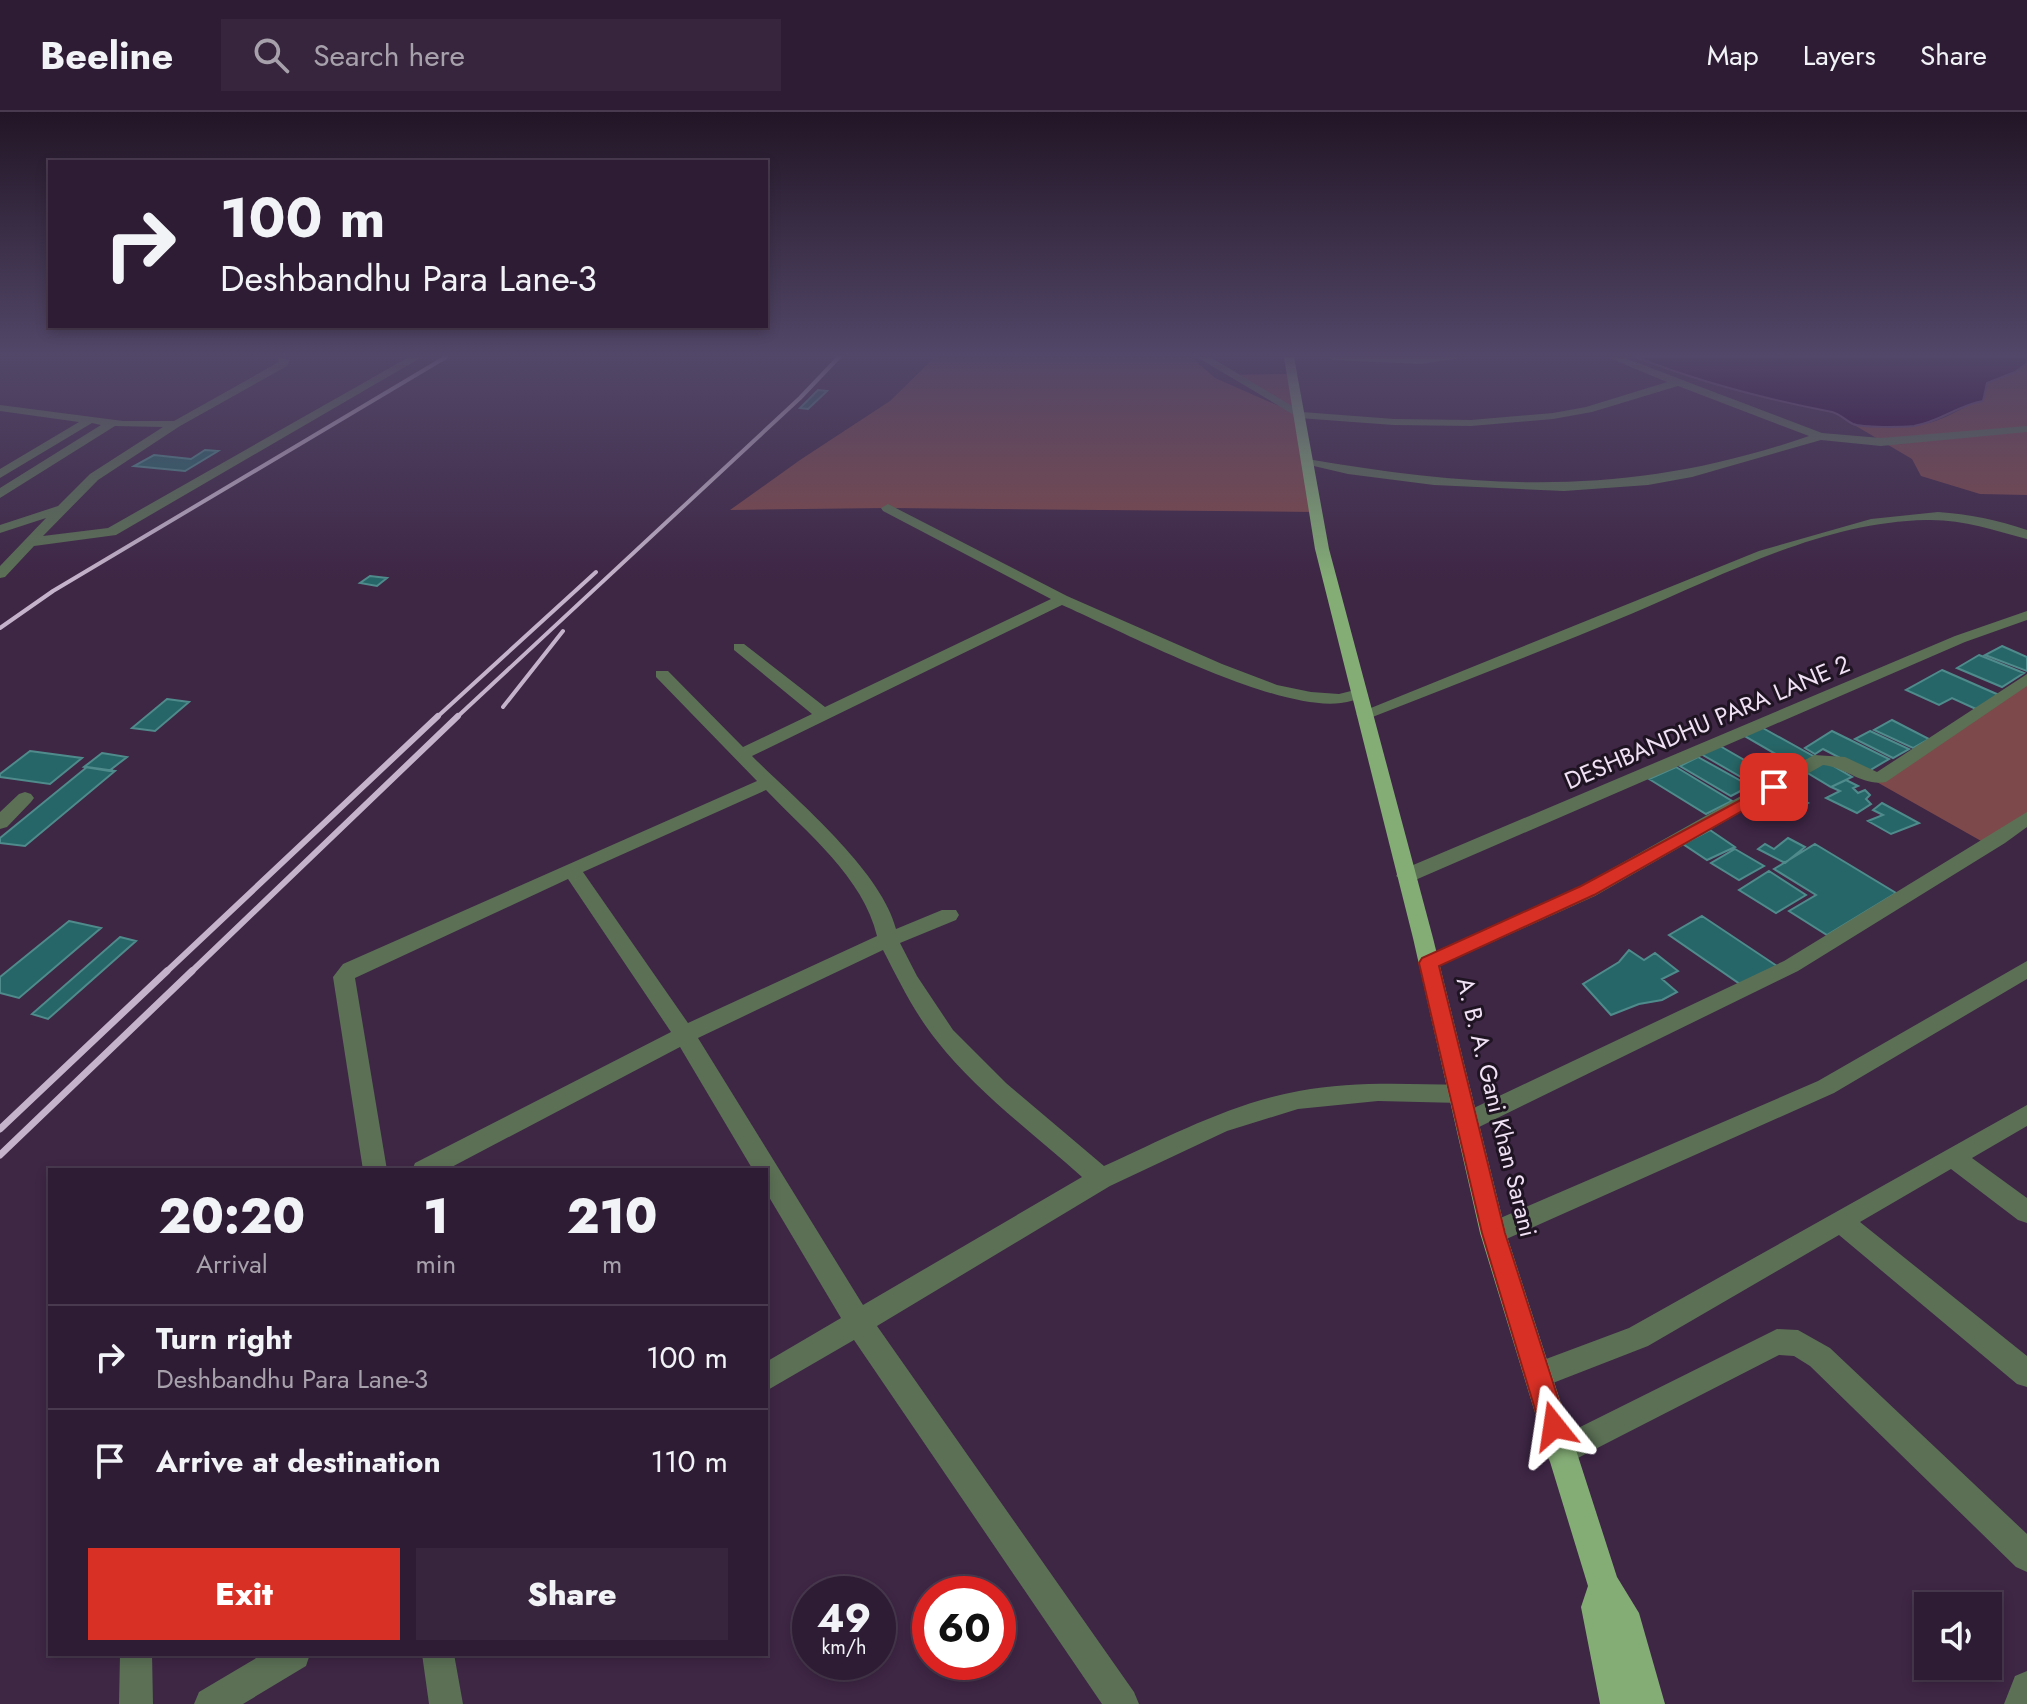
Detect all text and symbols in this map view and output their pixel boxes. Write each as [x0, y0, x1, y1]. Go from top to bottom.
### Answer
search box [221, 19, 781, 91]
text: Beeline [40, 28, 173, 83]
icon: search [249, 33, 293, 77]
text: Search here [313, 34, 465, 77]
text: Map [1707, 35, 1759, 76]
text: Layers [1803, 35, 1876, 76]
text: Share [1920, 35, 1987, 76]
text: 100 m [220, 177, 385, 258]
icon: right [88, 192, 192, 296]
text: Deshbandhu Para Lane-3 [220, 252, 597, 304]
street label: DESHBANDHU PARA LANE 2 [1559, 646, 1855, 798]
pin [1740, 753, 1808, 821]
icon: arrive [1752, 765, 1796, 809]
street label: A. B. A. Gani Khan Sarani [1448, 974, 1546, 1240]
text: 20:20 [158, 1182, 305, 1251]
text: 1 [423, 1182, 449, 1251]
text: 210 [567, 1182, 657, 1251]
text: Arrival [196, 1245, 268, 1283]
text: min [416, 1245, 456, 1283]
text: m [602, 1245, 622, 1283]
text: Turn right [156, 1317, 292, 1360]
icon: right [88, 1335, 132, 1379]
text: 100 m [646, 1336, 728, 1379]
text: Deshbandhu Para Lane-3 [156, 1360, 428, 1398]
position arrow [1512, 1384, 1596, 1468]
icon: arrive [88, 1439, 132, 1483]
text: Arrive at destination [156, 1440, 441, 1483]
text: 110 m [651, 1440, 728, 1483]
button: Exit [88, 1548, 400, 1640]
button: Share [416, 1548, 728, 1640]
speed limit sign: 60 [912, 1576, 1016, 1680]
text: 49 [817, 1589, 871, 1647]
map controls [1914, 1592, 2002, 1680]
button: sound [1914, 1592, 2002, 1680]
text: km/h [821, 1633, 867, 1662]

